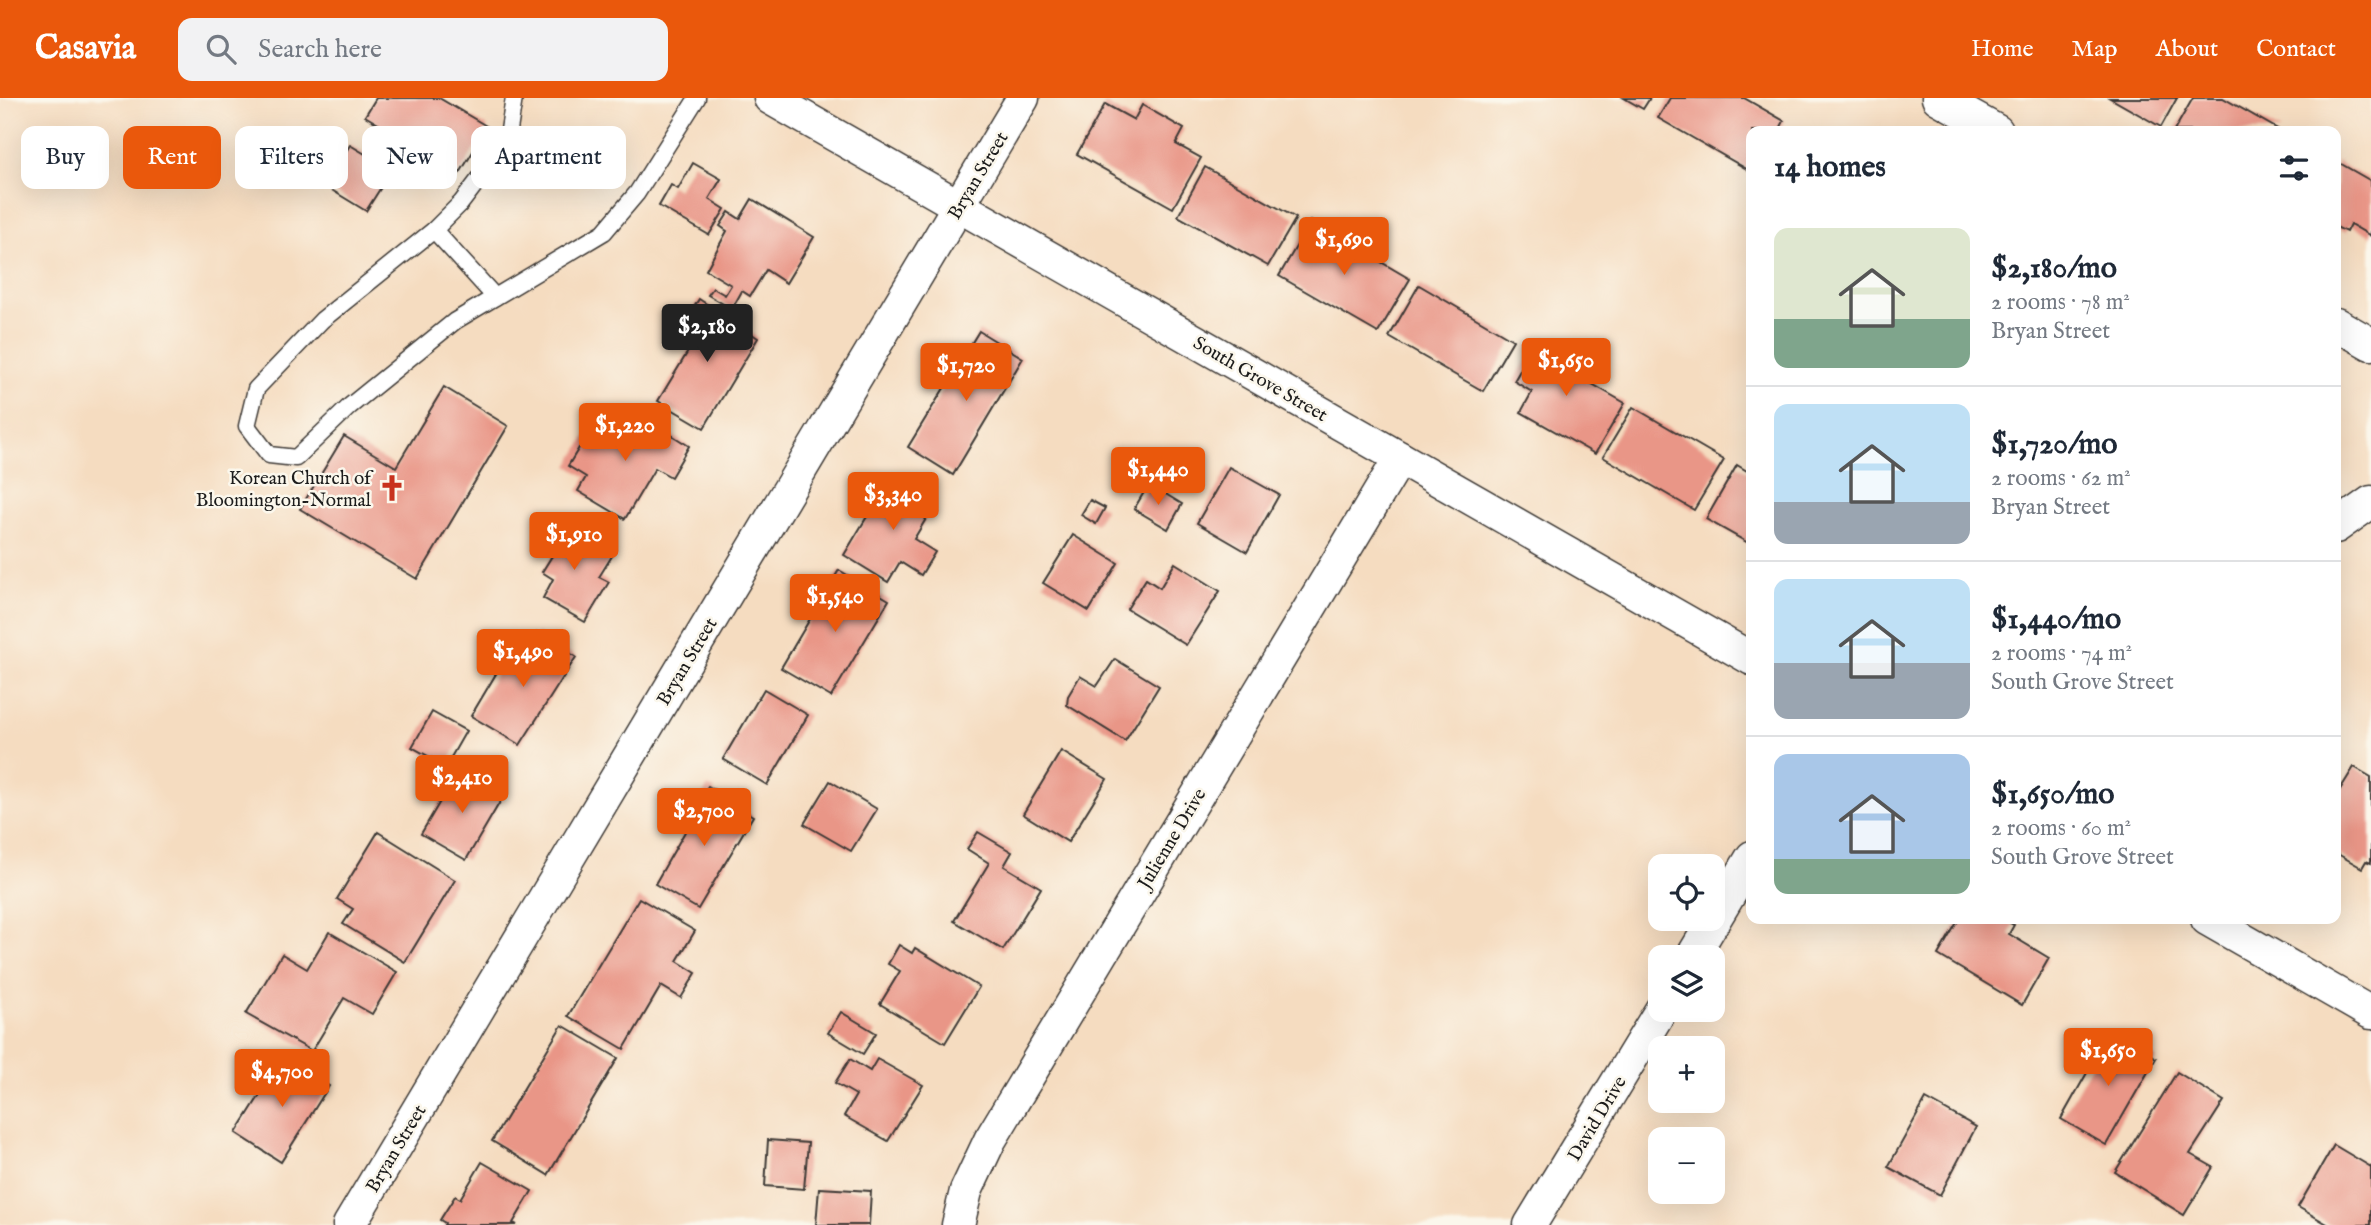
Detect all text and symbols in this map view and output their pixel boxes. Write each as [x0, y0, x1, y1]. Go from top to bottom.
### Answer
search box [178, 18, 668, 81]
text: Casavia [35, 28, 136, 70]
icon: search [202, 30, 240, 68]
text: Search here [258, 33, 382, 66]
text: Home [1971, 34, 2034, 65]
text: Map [2072, 34, 2118, 65]
text: About [2156, 34, 2218, 65]
text: Contact [2256, 34, 2336, 65]
chip: Buy [21, 126, 109, 189]
chip: Rent [123, 126, 221, 189]
chip: Filters [235, 126, 348, 189]
chip: New [362, 126, 457, 189]
chip: Apartment [471, 126, 626, 189]
street label: Bryan Street [943, 127, 1015, 224]
text: 14 homes [1774, 149, 1886, 187]
icon: filters [2275, 149, 2313, 187]
pin: $1,690 [1287, 218, 1401, 277]
text: $1,690 [1315, 225, 1373, 254]
text: $2,180/mo [1991, 250, 2117, 288]
icon: home [1830, 256, 1914, 340]
text: 2 rooms · 78 m² [1991, 288, 2130, 317]
pin: $2,180 [650, 304, 764, 364]
text: $2,180 [678, 312, 736, 341]
text: Bryan Street [1991, 317, 2110, 346]
street label: South Grove Street [1189, 332, 1332, 428]
pin: $1,650 [1509, 338, 1623, 398]
pin: $1,720 [909, 344, 1023, 403]
text: $1,650 [1538, 346, 1594, 375]
text: $1,720 [936, 351, 996, 380]
pin: $1,220 [568, 404, 682, 463]
text: $1,220 [595, 411, 655, 440]
text: $1,720/mo [1991, 426, 2118, 464]
icon: home [1830, 432, 1914, 516]
pin: $1,440 [1101, 448, 1215, 507]
text: $1,440 [1127, 455, 1189, 484]
text: 2 rooms · 62 m² [1991, 464, 2131, 493]
place label: Korean Church of Bloomington-Normal [196, 467, 374, 513]
pin: $3,340 [836, 472, 950, 532]
church icon: Korean Church of Bloomington-Normal [377, 473, 407, 503]
text: $3,340 [864, 480, 922, 509]
text: Bryan Street [1991, 493, 2110, 522]
pin: $1,910 [517, 512, 631, 572]
text: $1,910 [545, 520, 603, 549]
pin: $1,540 [778, 574, 892, 634]
text: $1,540 [806, 582, 864, 611]
text: $1,440/mo [1991, 601, 2121, 639]
icon: home [1830, 607, 1914, 691]
street label: Bryan Street [652, 613, 724, 710]
pin: $1,490 [466, 630, 580, 689]
text: $1,490 [493, 637, 553, 666]
text: 2 rooms · 74 m² [1991, 639, 2132, 668]
text: South Grove Street [1991, 668, 2174, 697]
pin: $2,410 [405, 756, 519, 815]
text: $2,410 [431, 763, 493, 792]
text: $1,650/mo [1991, 776, 2114, 814]
icon: home [1830, 782, 1914, 866]
street label: Julienne Drive [1132, 784, 1212, 896]
pin: $2,700 [647, 788, 761, 848]
text: $2,700 [673, 796, 735, 825]
text: 2 rooms · 60 m² [1991, 814, 2131, 843]
text: South Grove Street [1991, 843, 2174, 872]
map controls [1648, 854, 1725, 1204]
button: locate [1648, 854, 1725, 931]
button: layers [1648, 945, 1725, 1022]
pin: $1,650 [2051, 1028, 2165, 1088]
button: + [1648, 1036, 1725, 1113]
text: $1,650 [2080, 1036, 2136, 1065]
pin: $4,700 [225, 1049, 339, 1109]
text: $4,700 [251, 1057, 313, 1086]
street label: David Drive [1563, 1072, 1633, 1166]
street label: Bryan Street [361, 1100, 433, 1197]
button: − [1648, 1127, 1725, 1204]

